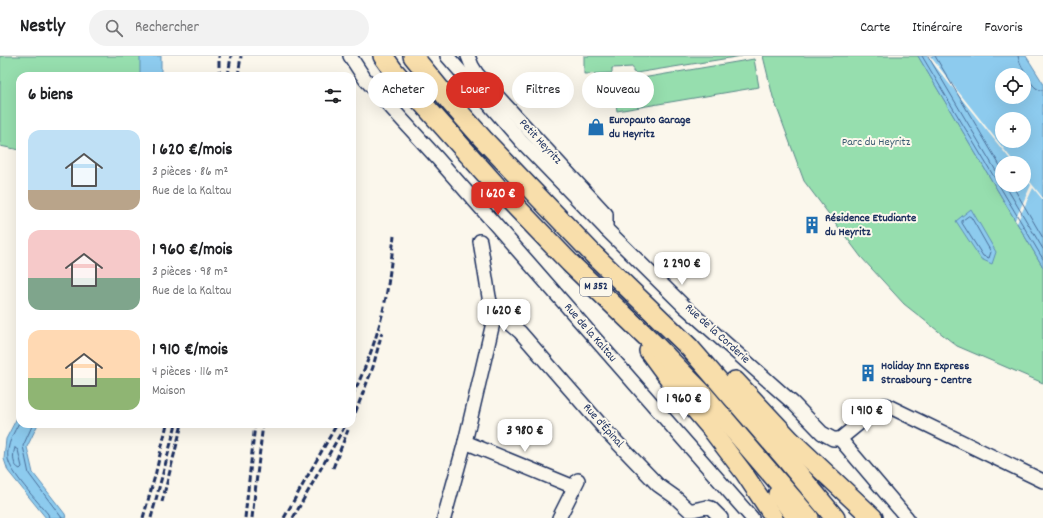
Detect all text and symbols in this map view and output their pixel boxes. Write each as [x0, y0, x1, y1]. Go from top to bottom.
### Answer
search box [89, 10, 369, 46]
text: Nestly [20, 14, 65, 41]
icon: search [103, 17, 125, 39]
text: Rechercher [135, 17, 199, 39]
text: Carte [860, 18, 890, 38]
text: Itinéraire [912, 18, 962, 38]
text: Favoris [984, 18, 1023, 38]
map controls [995, 68, 1031, 192]
button: locate [995, 68, 1031, 104]
chip: Acheter [368, 72, 438, 108]
chip: Louer [446, 72, 504, 108]
chip: Filtres [512, 72, 574, 108]
chip: Nouveau [582, 72, 654, 108]
text: 6 biens [28, 84, 73, 108]
icon: filters [322, 85, 344, 107]
place label: Europauto Garage du Heyritz [609, 112, 691, 143]
button: + [995, 112, 1031, 148]
street label: Petit Heyritz [515, 116, 566, 169]
shop icon: Europauto Garage du Heyritz [586, 117, 606, 137]
park label: Parc du Heyritz [842, 134, 911, 151]
text: 1 620 €/mois [152, 139, 232, 163]
icon: home [60, 146, 108, 194]
button: − [995, 156, 1031, 192]
text: 3 pièces · 86 m² [152, 163, 228, 182]
text: Rue de la Kaltau [152, 182, 231, 201]
pin: 1 620 € [461, 182, 535, 216]
text: 1 620 € [480, 185, 516, 204]
place label: Résidence Etudiante du Heyritz [825, 210, 917, 241]
building icon: Résidence Etudiante du Heyritz [802, 215, 822, 235]
text: 1 960 €/mois [152, 239, 233, 263]
icon: home [60, 246, 108, 294]
pin: 2 290 € [645, 252, 719, 286]
text: 2 290 € [663, 255, 701, 274]
text: 3 pièces · 98 m² [152, 263, 228, 282]
road number: M 352 [580, 278, 612, 296]
text: Rue de la Kaltau [152, 282, 231, 301]
pin: 1 620 € [467, 299, 541, 333]
street label: Rue de la Kaltau [560, 300, 620, 366]
street label: Rue de la Corderie [681, 300, 753, 368]
text: 1 620 € [486, 302, 522, 321]
text: 1 910 €/mois [152, 339, 228, 363]
icon: home [60, 346, 108, 394]
place label: Holiday Inn Express Strasbourg - Centre [881, 358, 973, 389]
text: 4 pièces · 116 m² [152, 363, 228, 382]
building icon: Holiday Inn Express Strasbourg - Centre [858, 363, 878, 383]
text: Maison [152, 382, 185, 401]
pin: 1 960 € [647, 387, 721, 421]
text: 1 960 € [666, 390, 702, 409]
pin: 1 910 € [830, 399, 904, 433]
street label: Rue d'Épinal [579, 400, 628, 452]
text: 1 910 € [851, 402, 883, 421]
pin: 3 980 € [488, 419, 562, 453]
text: 3 980 € [506, 422, 544, 441]

